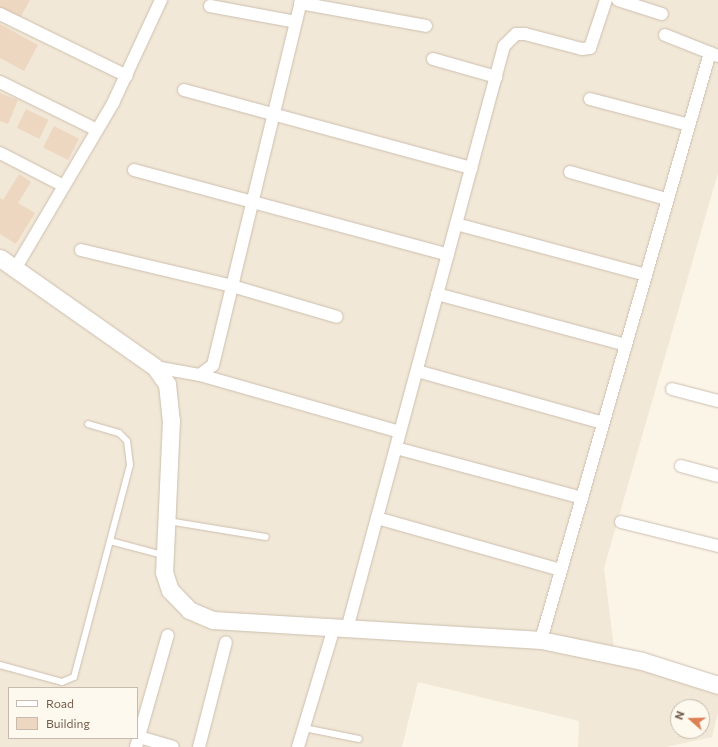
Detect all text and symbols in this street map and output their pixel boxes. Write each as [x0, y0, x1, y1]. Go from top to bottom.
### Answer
legend [8, 687, 138, 739]
text: Road [46, 696, 74, 710]
north arrow [670, 699, 710, 739]
text: N [672, 709, 687, 721]
text: Building [46, 716, 90, 730]

